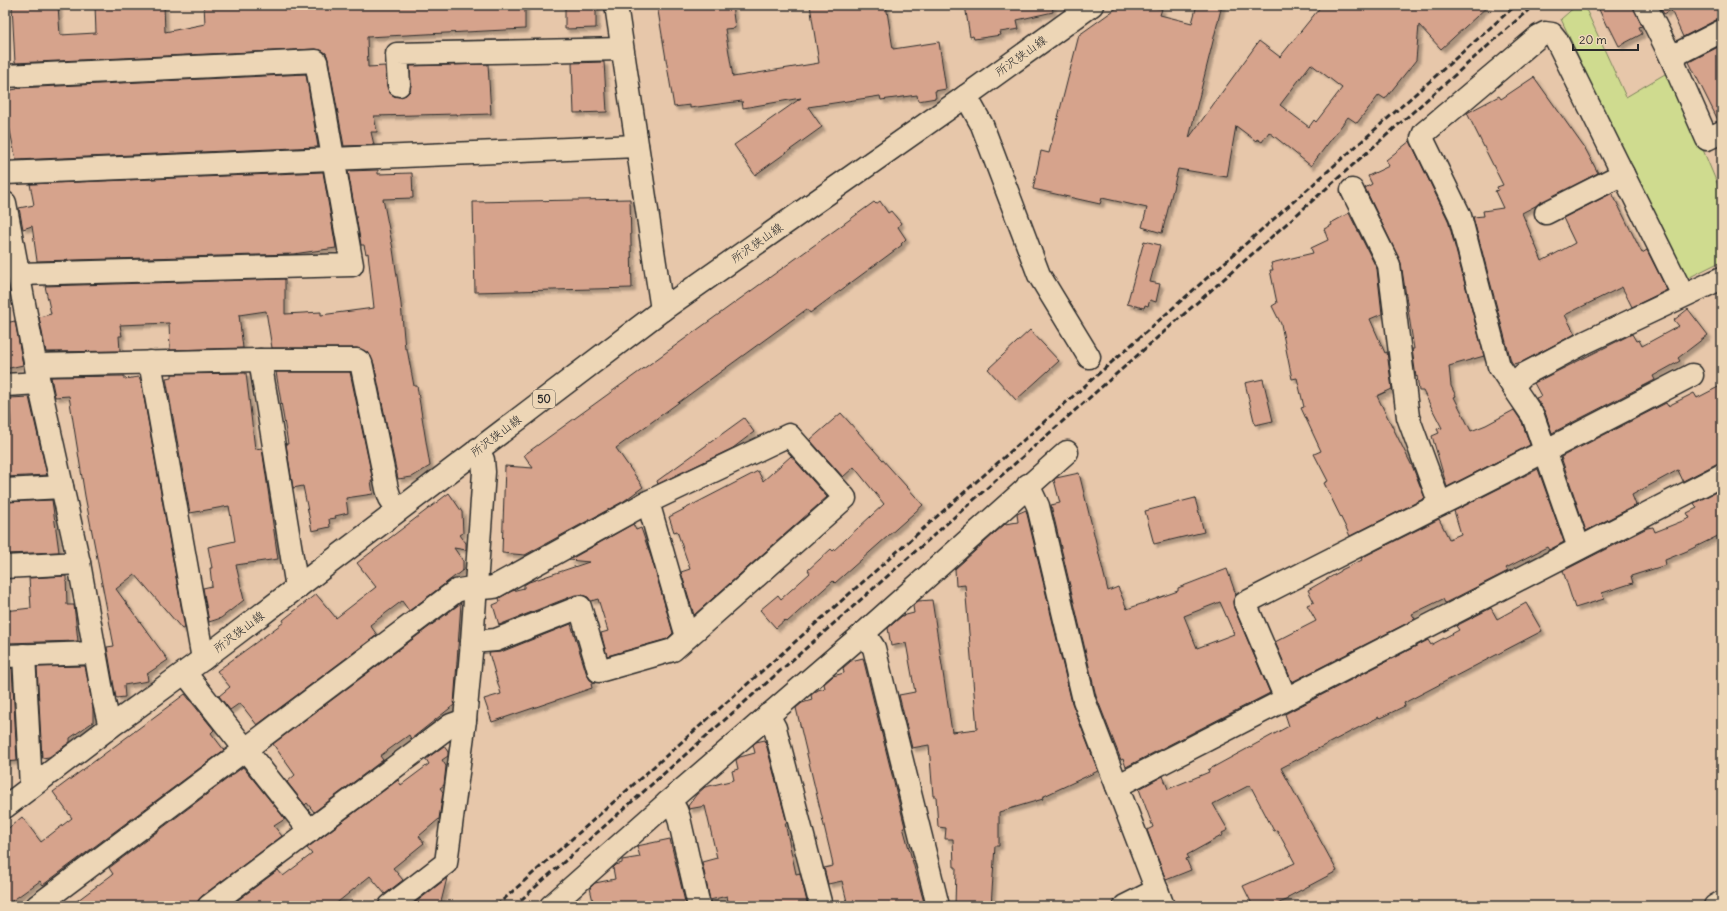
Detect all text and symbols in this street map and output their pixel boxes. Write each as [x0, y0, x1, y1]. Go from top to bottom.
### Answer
scale bar [1573, 26, 1638, 52]
street label: 所沢狭山線 [992, 32, 1049, 79]
text: 20 m [1579, 32, 1607, 47]
street label: 所沢狭山線 [728, 219, 786, 266]
road number: 50 [533, 390, 555, 408]
street label: 所沢狭山線 [467, 412, 524, 460]
street label: 所沢狭山線 [210, 608, 267, 656]

